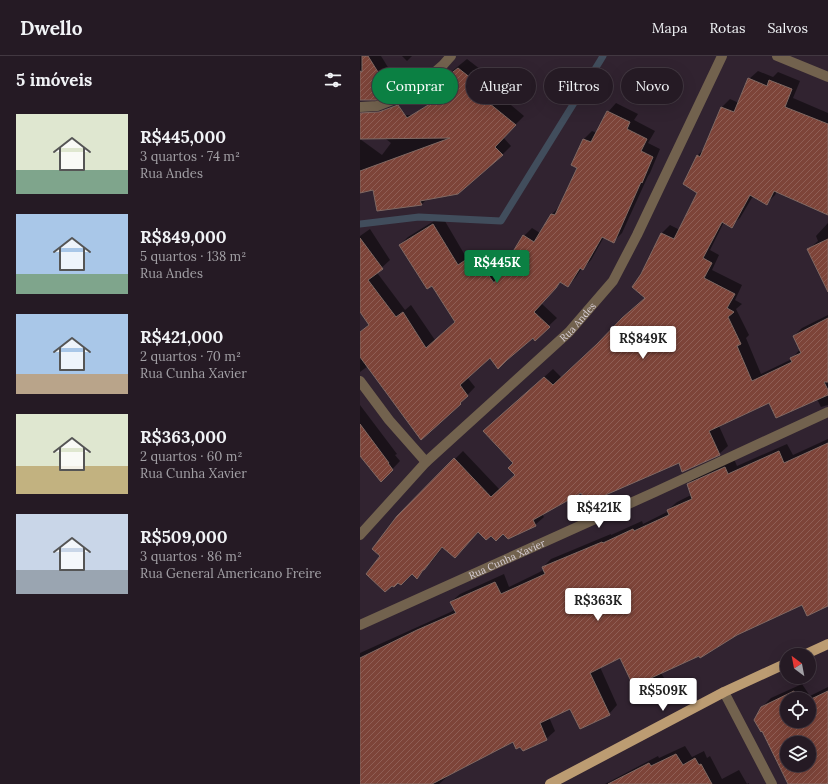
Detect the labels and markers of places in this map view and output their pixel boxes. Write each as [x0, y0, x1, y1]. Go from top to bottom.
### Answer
pin: R$445K [464, 250, 530, 284]
pin: R$849K [610, 326, 676, 360]
pin: R$421K [566, 495, 632, 529]
pin: R$363K [565, 588, 631, 622]
pin: R$509K [630, 678, 696, 712]

